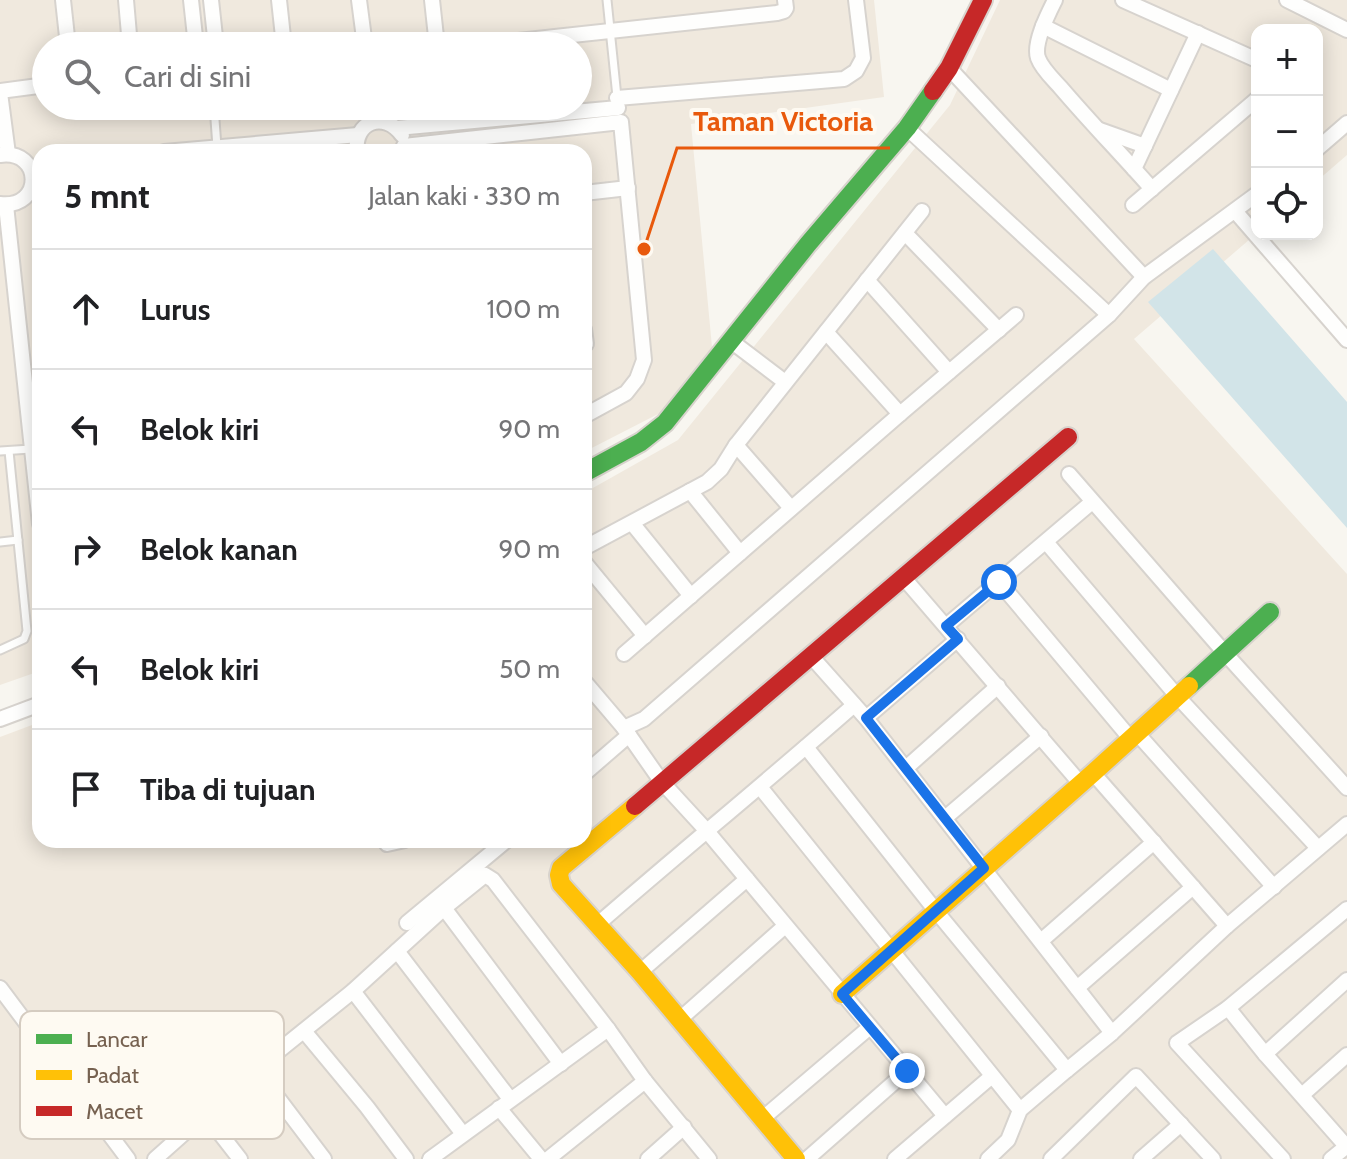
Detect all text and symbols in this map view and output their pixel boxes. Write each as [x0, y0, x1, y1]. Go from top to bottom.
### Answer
map controls [1251, 24, 1323, 240]
button: + [1251, 24, 1323, 96]
search box [32, 32, 592, 120]
icon: search [60, 54, 104, 98]
text: Cari di sini [124, 58, 251, 95]
callout: Taman Victoria [677, 96, 890, 148]
button: − [1251, 96, 1323, 168]
text: Taman Victoria [693, 104, 873, 138]
button: locate [1251, 168, 1323, 240]
text: 5 mnt [64, 175, 150, 217]
text: Jalan kaki · 330 m [368, 180, 560, 212]
icon: ahead [64, 287, 108, 331]
text: Lurus [140, 291, 211, 328]
text: 100 m [487, 293, 560, 325]
icon: left [64, 407, 108, 451]
text: Belok kiri [140, 411, 259, 448]
text: 90 m [498, 413, 560, 445]
icon: right [64, 527, 108, 571]
text: Belok kanan [140, 531, 298, 568]
text: 90 m [498, 533, 560, 565]
route start [981, 564, 1017, 600]
icon: left [64, 647, 108, 691]
text: Belok kiri [140, 651, 259, 688]
text: 50 m [499, 653, 560, 685]
icon: arrive [64, 767, 108, 811]
text: Tiba di tujuan [140, 771, 316, 808]
legend [20, 1011, 284, 1139]
text: Lancar [86, 1026, 147, 1053]
route end [889, 1053, 925, 1089]
text: Padat [86, 1062, 139, 1089]
text: Macet [86, 1098, 143, 1125]

